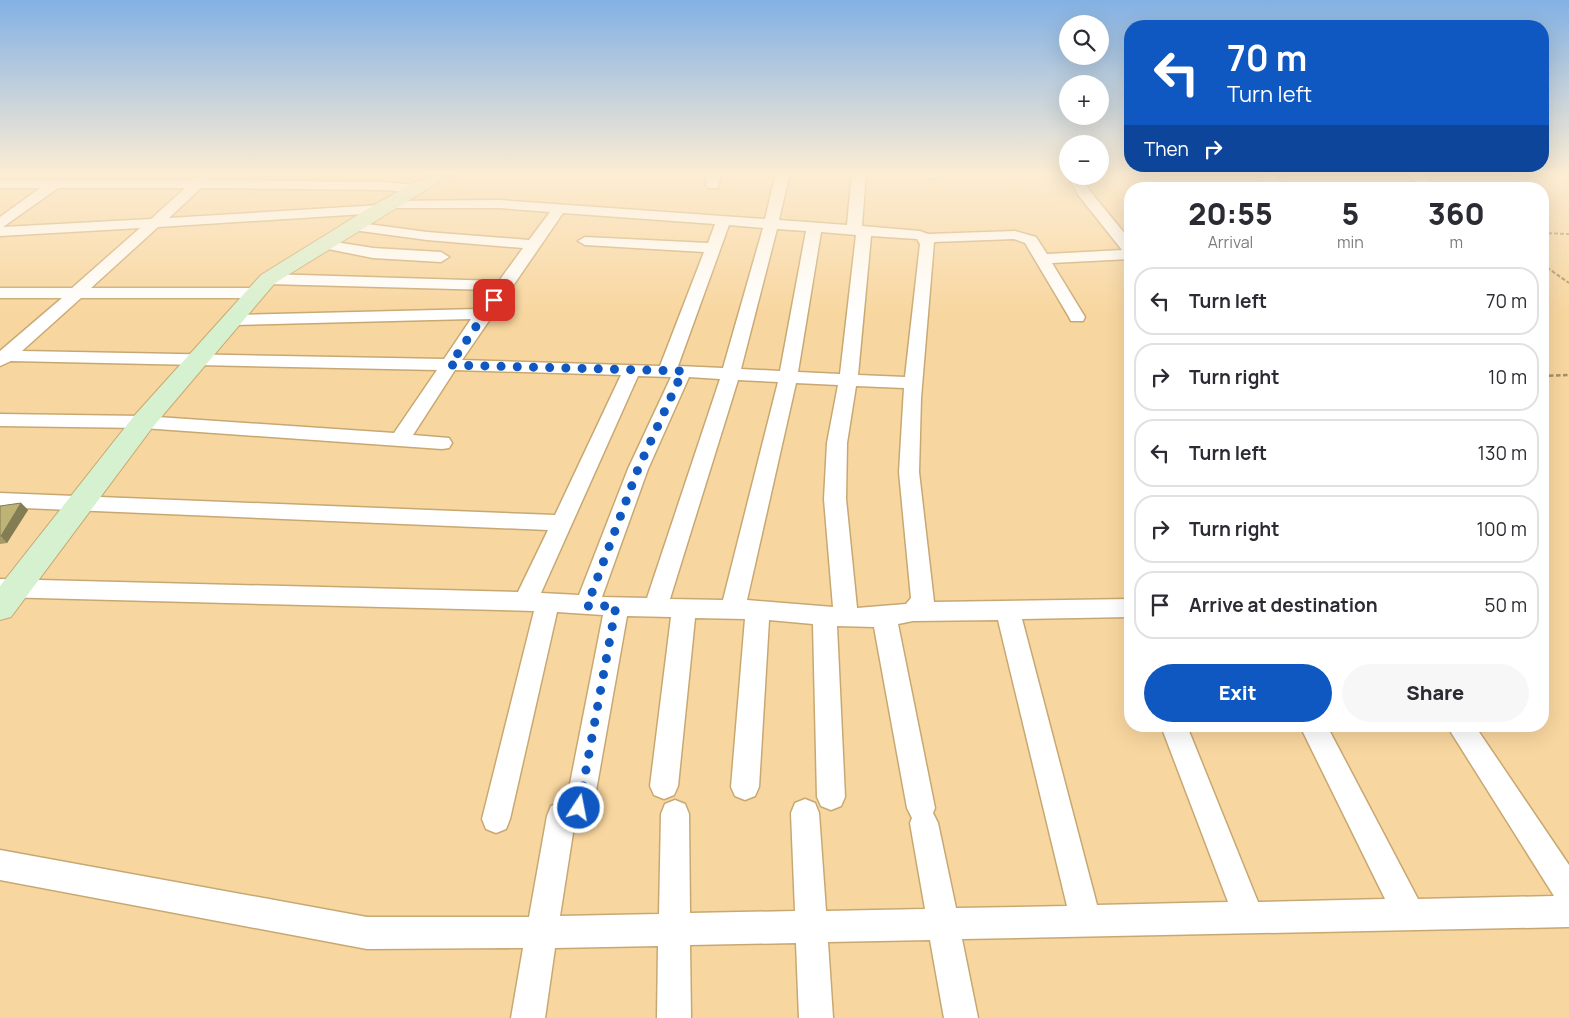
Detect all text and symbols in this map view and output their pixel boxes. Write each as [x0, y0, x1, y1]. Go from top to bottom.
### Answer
map controls [1059, 15, 1109, 185]
button: search [1059, 15, 1109, 65]
text: 70 m [1227, 34, 1307, 82]
icon: left [1144, 40, 1209, 105]
button: + [1059, 75, 1109, 125]
text: Turn left [1227, 79, 1312, 109]
button: − [1059, 135, 1109, 185]
icon: right [1199, 135, 1227, 163]
text: Then [1144, 136, 1189, 162]
text: 20:55 [1188, 193, 1273, 234]
text: 5 [1342, 193, 1359, 234]
text: 360 [1428, 193, 1485, 234]
text: Arrival [1208, 231, 1253, 253]
text: min [1337, 231, 1364, 253]
text: m [1450, 231, 1463, 253]
pin [473, 279, 515, 321]
icon: arrive [480, 286, 508, 314]
icon: left [1146, 287, 1174, 315]
text: Turn left [1189, 288, 1267, 314]
text: 70 m [1486, 288, 1527, 314]
icon: right [1146, 363, 1174, 391]
text: Turn right [1189, 364, 1279, 390]
text: 10 m [1488, 364, 1527, 390]
icon: left [1146, 439, 1174, 467]
text: Turn left [1189, 440, 1267, 466]
text: 130 m [1478, 440, 1527, 466]
icon: right [1146, 515, 1174, 543]
text: Turn right [1189, 516, 1279, 542]
text: 100 m [1476, 516, 1527, 542]
icon: arrive [1146, 591, 1174, 619]
text: Arrive at destination [1189, 592, 1378, 618]
text: 50 m [1485, 592, 1527, 618]
button: Exit [1144, 664, 1332, 722]
button: Share [1342, 664, 1529, 722]
position arrow [552, 781, 604, 833]

